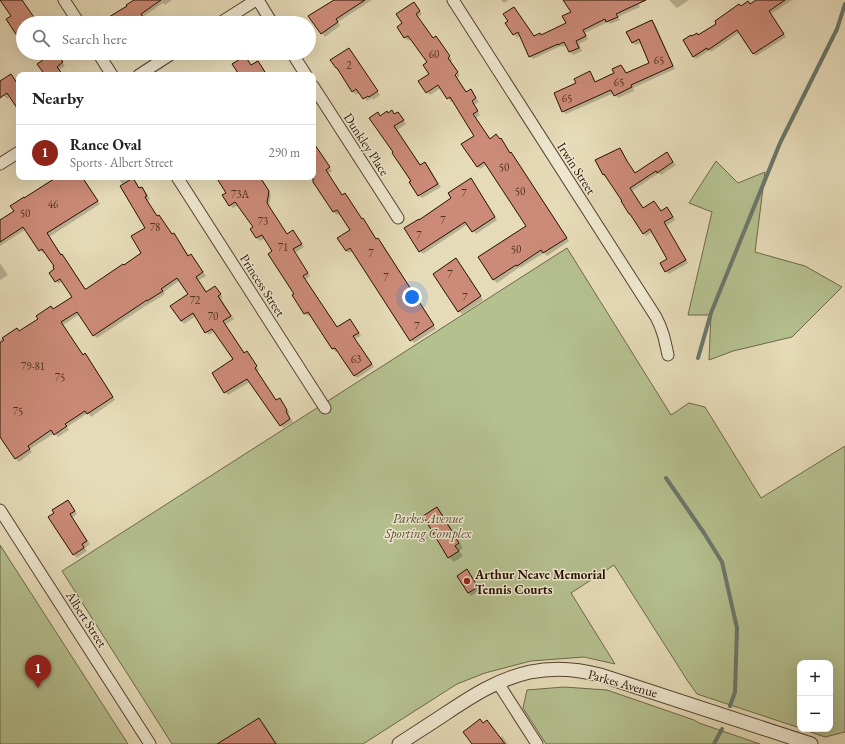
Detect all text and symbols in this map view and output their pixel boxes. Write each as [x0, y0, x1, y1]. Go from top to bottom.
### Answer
search box [16, 16, 316, 60]
icon: search [30, 27, 52, 49]
text: Search here [62, 29, 127, 48]
house number: 60 [429, 47, 439, 61]
house number: 65 [654, 53, 664, 67]
house number: 2 [346, 58, 352, 72]
house number: 65 [614, 75, 624, 89]
text: Nearby [32, 87, 84, 109]
house number: 65 [562, 91, 572, 105]
street label: Dunkley Place [340, 110, 393, 179]
text: Rance Oval [70, 135, 142, 154]
street label: Irwin Street [553, 139, 600, 198]
text: 1 [42, 144, 48, 161]
text: 290 m [269, 144, 300, 161]
text: Sports · Albert Street [70, 154, 173, 171]
house number: 50 [499, 160, 509, 174]
house number: 50 [515, 184, 525, 198]
house number: 7 [461, 186, 467, 200]
house number: 73A [231, 187, 249, 201]
house number: 46 [48, 197, 59, 211]
house number: 50 [20, 206, 30, 220]
house number: 7 [440, 213, 446, 227]
house number: 73 [258, 214, 268, 228]
house number: 78 [150, 220, 160, 234]
house number: 7 [416, 228, 422, 242]
house number: 71 [278, 240, 288, 254]
house number: 50 [511, 242, 521, 256]
house number: 7 [368, 246, 374, 260]
street label: Princess Street [236, 251, 289, 320]
house number: 7 [447, 267, 453, 281]
house number: 7 [383, 270, 389, 284]
your location [402, 287, 422, 307]
house number: 7 [462, 290, 468, 304]
house number: 72 [190, 293, 201, 307]
house number: 70 [208, 309, 218, 323]
house number: 7 [414, 319, 420, 333]
house number: 63 [351, 352, 361, 366]
house number: 79-81 [21, 359, 45, 373]
house number: 75 [55, 370, 65, 384]
house number: 75 [13, 404, 23, 418]
park label: Parkes Avenue Sporting Complex [384, 510, 473, 542]
place label: Arthur Neave Memorial Tennis Courts [474, 566, 606, 598]
marker: Arthur Neave Memorial Tennis Courts [462, 576, 472, 586]
street label: Albert Street [62, 587, 111, 651]
pin: 1 [25, 655, 51, 688]
map controls [797, 660, 833, 732]
button: + [797, 660, 833, 696]
street label: Parkes Avenue [586, 665, 659, 701]
button: − [797, 696, 833, 732]

